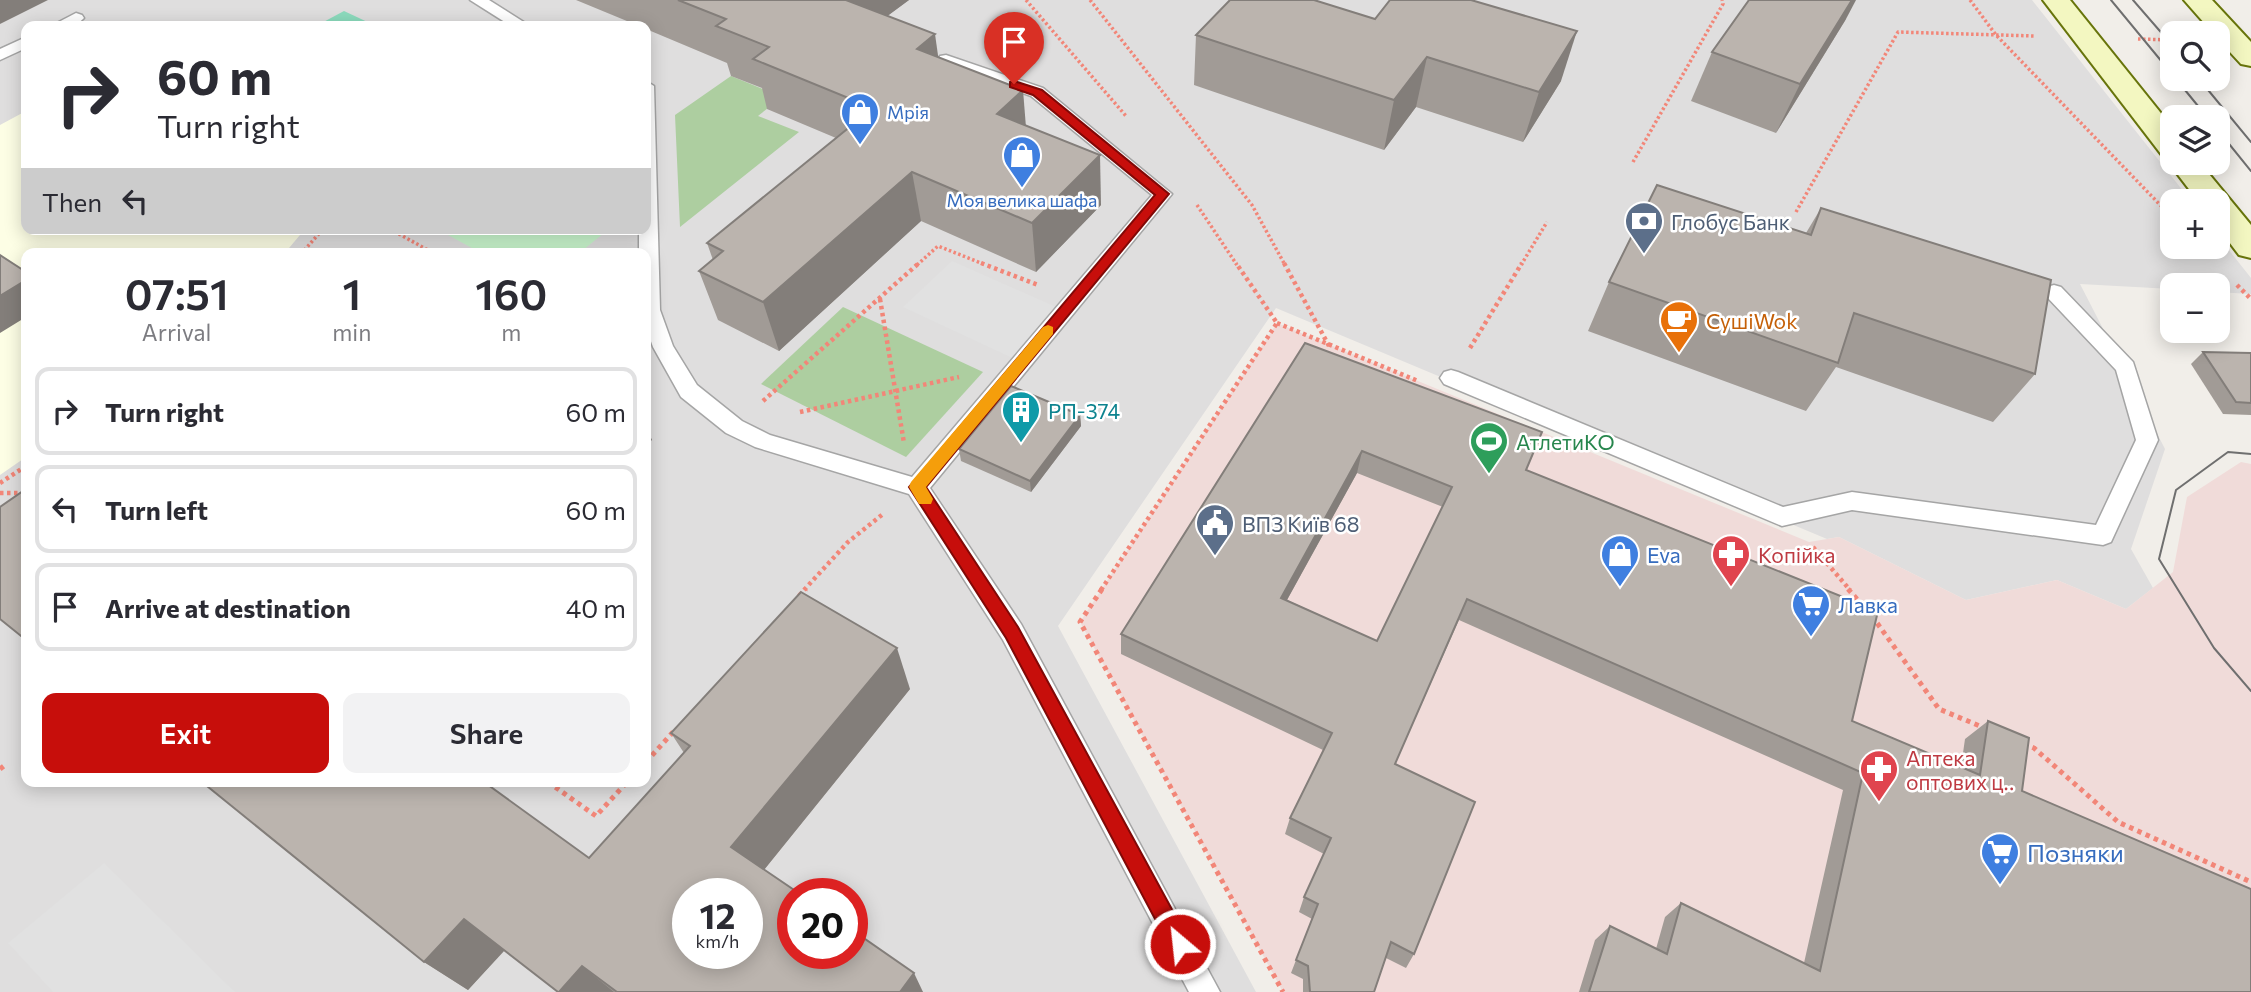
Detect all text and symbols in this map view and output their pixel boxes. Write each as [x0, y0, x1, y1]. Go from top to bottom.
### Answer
pin [984, 12.0, 1044, 84]
map controls [2160, 21, 2230, 343]
button: search [2160, 21, 2230, 91]
icon: arrive [995, 23, 1033, 61]
text: 60 m [157, 45, 272, 105]
icon: right [42, 49, 133, 140]
shop icon: Мрія [839, 91, 881, 146]
place label: Мрія [887, 101, 929, 123]
text: Turn right [157, 105, 300, 145]
button: layers [2160, 105, 2230, 175]
shop icon: Моя велика шафа [1001, 134, 1043, 189]
icon: left [116, 182, 154, 220]
text: Then [42, 186, 102, 217]
place label: Моя велика шафа [947, 189, 1097, 211]
button: + [2160, 189, 2230, 259]
bank icon: Глобус Банк [1623, 200, 1665, 255]
place label: Глобус Банк [1671, 209, 1790, 234]
text: 07:51 [125, 267, 229, 319]
text: 1 [343, 267, 361, 319]
text: 160 [475, 267, 547, 319]
button: − [2160, 273, 2230, 343]
cafe icon: СушіWok [1658, 299, 1700, 354]
place label: СушіWok [1706, 308, 1798, 333]
text: Arrival [142, 318, 211, 346]
text: min [332, 318, 371, 346]
text: m [501, 318, 521, 346]
building icon: РП-374 [1000, 389, 1042, 444]
icon: right [46, 392, 84, 430]
text: Turn right [105, 396, 224, 427]
text: 60 m [566, 396, 626, 427]
place label: РП-374 [1048, 398, 1120, 423]
sports icon: АтлетиКО [1468, 420, 1510, 475]
place label: АтлетиКО [1516, 429, 1615, 454]
icon: left [46, 490, 84, 528]
text: Turn left [105, 494, 208, 525]
text: 60 m [566, 494, 626, 525]
public building icon: ВПЗ Київ 68 [1194, 502, 1236, 557]
place label: ВПЗ Київ 68 [1242, 511, 1359, 536]
shop icon: Eva [1599, 533, 1641, 588]
pharmacy icon: Копійка [1710, 533, 1752, 588]
place label: Eva [1647, 542, 1681, 567]
place label: Копійка [1758, 542, 1835, 567]
supermarket icon: Лавка [1790, 583, 1832, 638]
icon: arrive [46, 588, 84, 626]
text: Arrive at destination [105, 592, 351, 623]
text: 40 m [566, 592, 626, 623]
place label: Лавка [1838, 592, 1898, 617]
button: Exit [42, 693, 329, 773]
button: Share [343, 693, 630, 773]
place label: Аптека оптових ц‥ [1906, 745, 2015, 794]
pharmacy icon: Аптека оптових ц‥ [1858, 748, 1900, 803]
supermarket icon: Позняки [1979, 831, 2021, 886]
place label: Позняки [2027, 838, 2124, 867]
speed limit sign: 20 [777, 878, 868, 969]
text: 12 [700, 893, 735, 936]
position arrow [1143, 907, 1217, 981]
text: km/h [696, 930, 739, 952]

